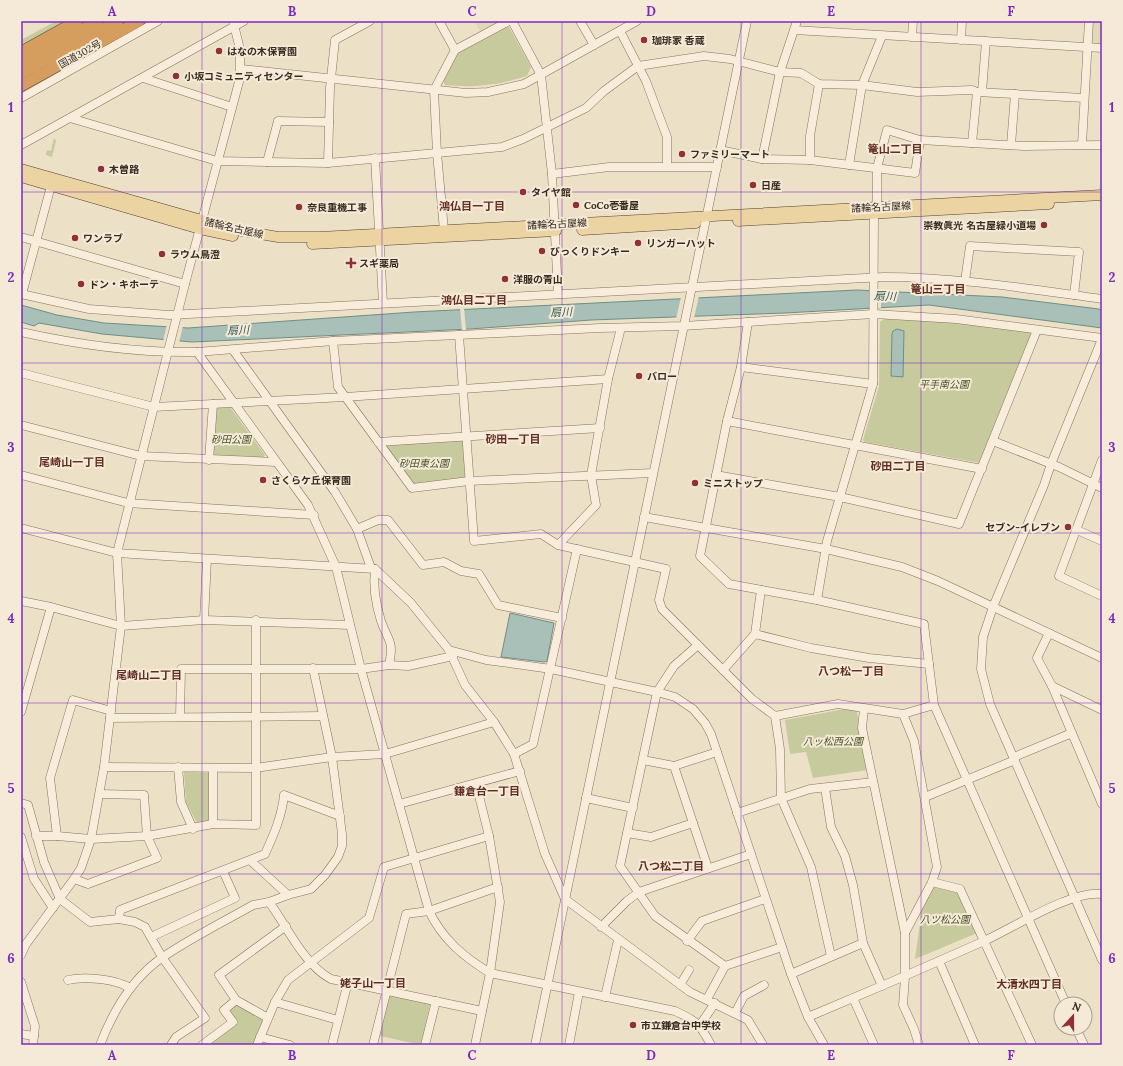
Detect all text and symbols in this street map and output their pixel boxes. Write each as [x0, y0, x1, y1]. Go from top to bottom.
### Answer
text: A [108, 3, 117, 20]
text: B [288, 3, 297, 20]
text: C [468, 3, 477, 20]
text: D [646, 3, 656, 20]
text: E [827, 3, 835, 20]
text: F [1007, 3, 1015, 20]
place label: 珈琲家 香蔵 [652, 34, 705, 47]
marker: 珈琲家 香蔵 [639, 35, 649, 45]
street label: 国道302号 [56, 37, 104, 71]
place label: はなの木保育園 [227, 45, 297, 58]
marker: はなの木保育園 [214, 46, 224, 56]
place label: 小坂コミュニティセンター [184, 70, 303, 83]
marker: 小坂コミュニティセンター [171, 71, 181, 81]
text: 1 [8, 99, 14, 116]
text: 1 [1109, 99, 1115, 116]
district label: 篭山二丁目 [868, 142, 923, 156]
place label: ファミリーマート [690, 148, 770, 161]
marker: ファミリーマート [677, 149, 687, 159]
place label: 木曽路 [108, 163, 140, 176]
marker: 木曽路 [96, 164, 106, 174]
place label: 日産 [761, 179, 781, 192]
marker: 日産 [748, 180, 758, 190]
place label: タイヤ館 [531, 186, 571, 199]
marker: タイヤ館 [518, 187, 528, 197]
district label: 鴻仏目一丁目 [439, 199, 505, 213]
place label: CoCo壱番屋 [584, 199, 639, 212]
street label: 諸輪名古屋線 [851, 199, 911, 215]
marker: CoCo壱番屋 [571, 200, 581, 210]
place label: 奈良重機工事 [307, 201, 367, 214]
marker: 奈良重機工事 [294, 202, 304, 212]
street label: 諸輪名古屋線 [203, 215, 265, 241]
street label: 諸輪名古屋線 [527, 216, 587, 232]
place label: 崇教眞光 名古屋緑小道場 [923, 219, 1036, 232]
marker: 崇教眞光 名古屋緑小道場 [1039, 220, 1049, 230]
place label: ワンラブ [83, 232, 123, 245]
marker: ワンラブ [70, 233, 80, 243]
place label: リンガーハット [646, 237, 716, 250]
marker: リンガーハット [633, 238, 643, 248]
place label: びっくりドンキー [550, 245, 630, 258]
marker: びっくりドンキー [537, 246, 547, 256]
place label: ラウム鳥澄 [170, 248, 220, 261]
marker: ラウム鳥澄 [157, 249, 167, 259]
place label: スギ薬局 [359, 257, 399, 270]
marker: スギ薬局 [346, 258, 356, 268]
text: 2 [8, 269, 15, 286]
text: 2 [1109, 269, 1116, 286]
place label: 洋服の青山 [513, 273, 563, 286]
marker: 洋服の青山 [500, 274, 510, 284]
place label: ドン・キホーテ [89, 278, 159, 291]
marker: ドン・キホーテ [76, 279, 86, 289]
district label: 篭山三丁目 [911, 282, 966, 296]
water label: 扇川 [874, 289, 897, 303]
district label: 鴻仏目二丁目 [441, 293, 507, 307]
water label: 扇川 [550, 304, 573, 320]
water label: 扇川 [227, 322, 250, 338]
place label: バロー [647, 370, 677, 383]
marker: バロー [634, 371, 644, 381]
park label: 平手南公園 [919, 378, 971, 391]
district label: 砂田一丁目 [486, 432, 541, 446]
park label: 砂田公園 [211, 433, 253, 446]
text: 3 [7, 439, 15, 456]
text: 3 [1108, 439, 1116, 456]
district label: 尾崎山一丁目 [39, 455, 105, 469]
park label: 砂田東公園 [399, 457, 451, 470]
district label: 砂田二丁目 [871, 459, 926, 473]
place label: さくらケ丘保育園 [271, 474, 351, 487]
marker: さくらケ丘保育園 [258, 475, 268, 485]
place label: ミニストップ [703, 477, 763, 490]
marker: ミニストップ [690, 478, 700, 488]
place label: セブン-イレブン [985, 521, 1060, 534]
marker: セブン-イレブン [1063, 522, 1073, 532]
text: 4 [7, 610, 15, 627]
text: 4 [1108, 610, 1116, 627]
district label: 八つ松一丁目 [818, 664, 884, 678]
district label: 尾崎山二丁目 [116, 668, 182, 682]
park label: 八ッ松西公園 [803, 735, 865, 748]
text: 5 [7, 780, 15, 797]
text: 5 [1108, 780, 1116, 797]
district label: 鎌倉台一丁目 [454, 784, 520, 798]
district label: 八つ松二丁目 [638, 859, 704, 873]
park label: 八ツ松公園 [920, 913, 972, 926]
text: 6 [7, 950, 15, 967]
text: 6 [1108, 950, 1116, 967]
district label: 姥子山一丁目 [340, 976, 406, 990]
district label: 大清水四丁目 [996, 977, 1062, 991]
north arrow [1053, 996, 1093, 1036]
text: N [1070, 999, 1084, 1015]
place label: 市立鎌倉台中学校 [641, 1019, 721, 1032]
marker: 市立鎌倉台中学校 [628, 1020, 638, 1030]
text: A [108, 1047, 117, 1064]
text: B [288, 1047, 297, 1064]
text: C [468, 1047, 477, 1064]
text: D [646, 1047, 656, 1064]
text: E [827, 1047, 835, 1064]
text: F [1007, 1047, 1015, 1064]

